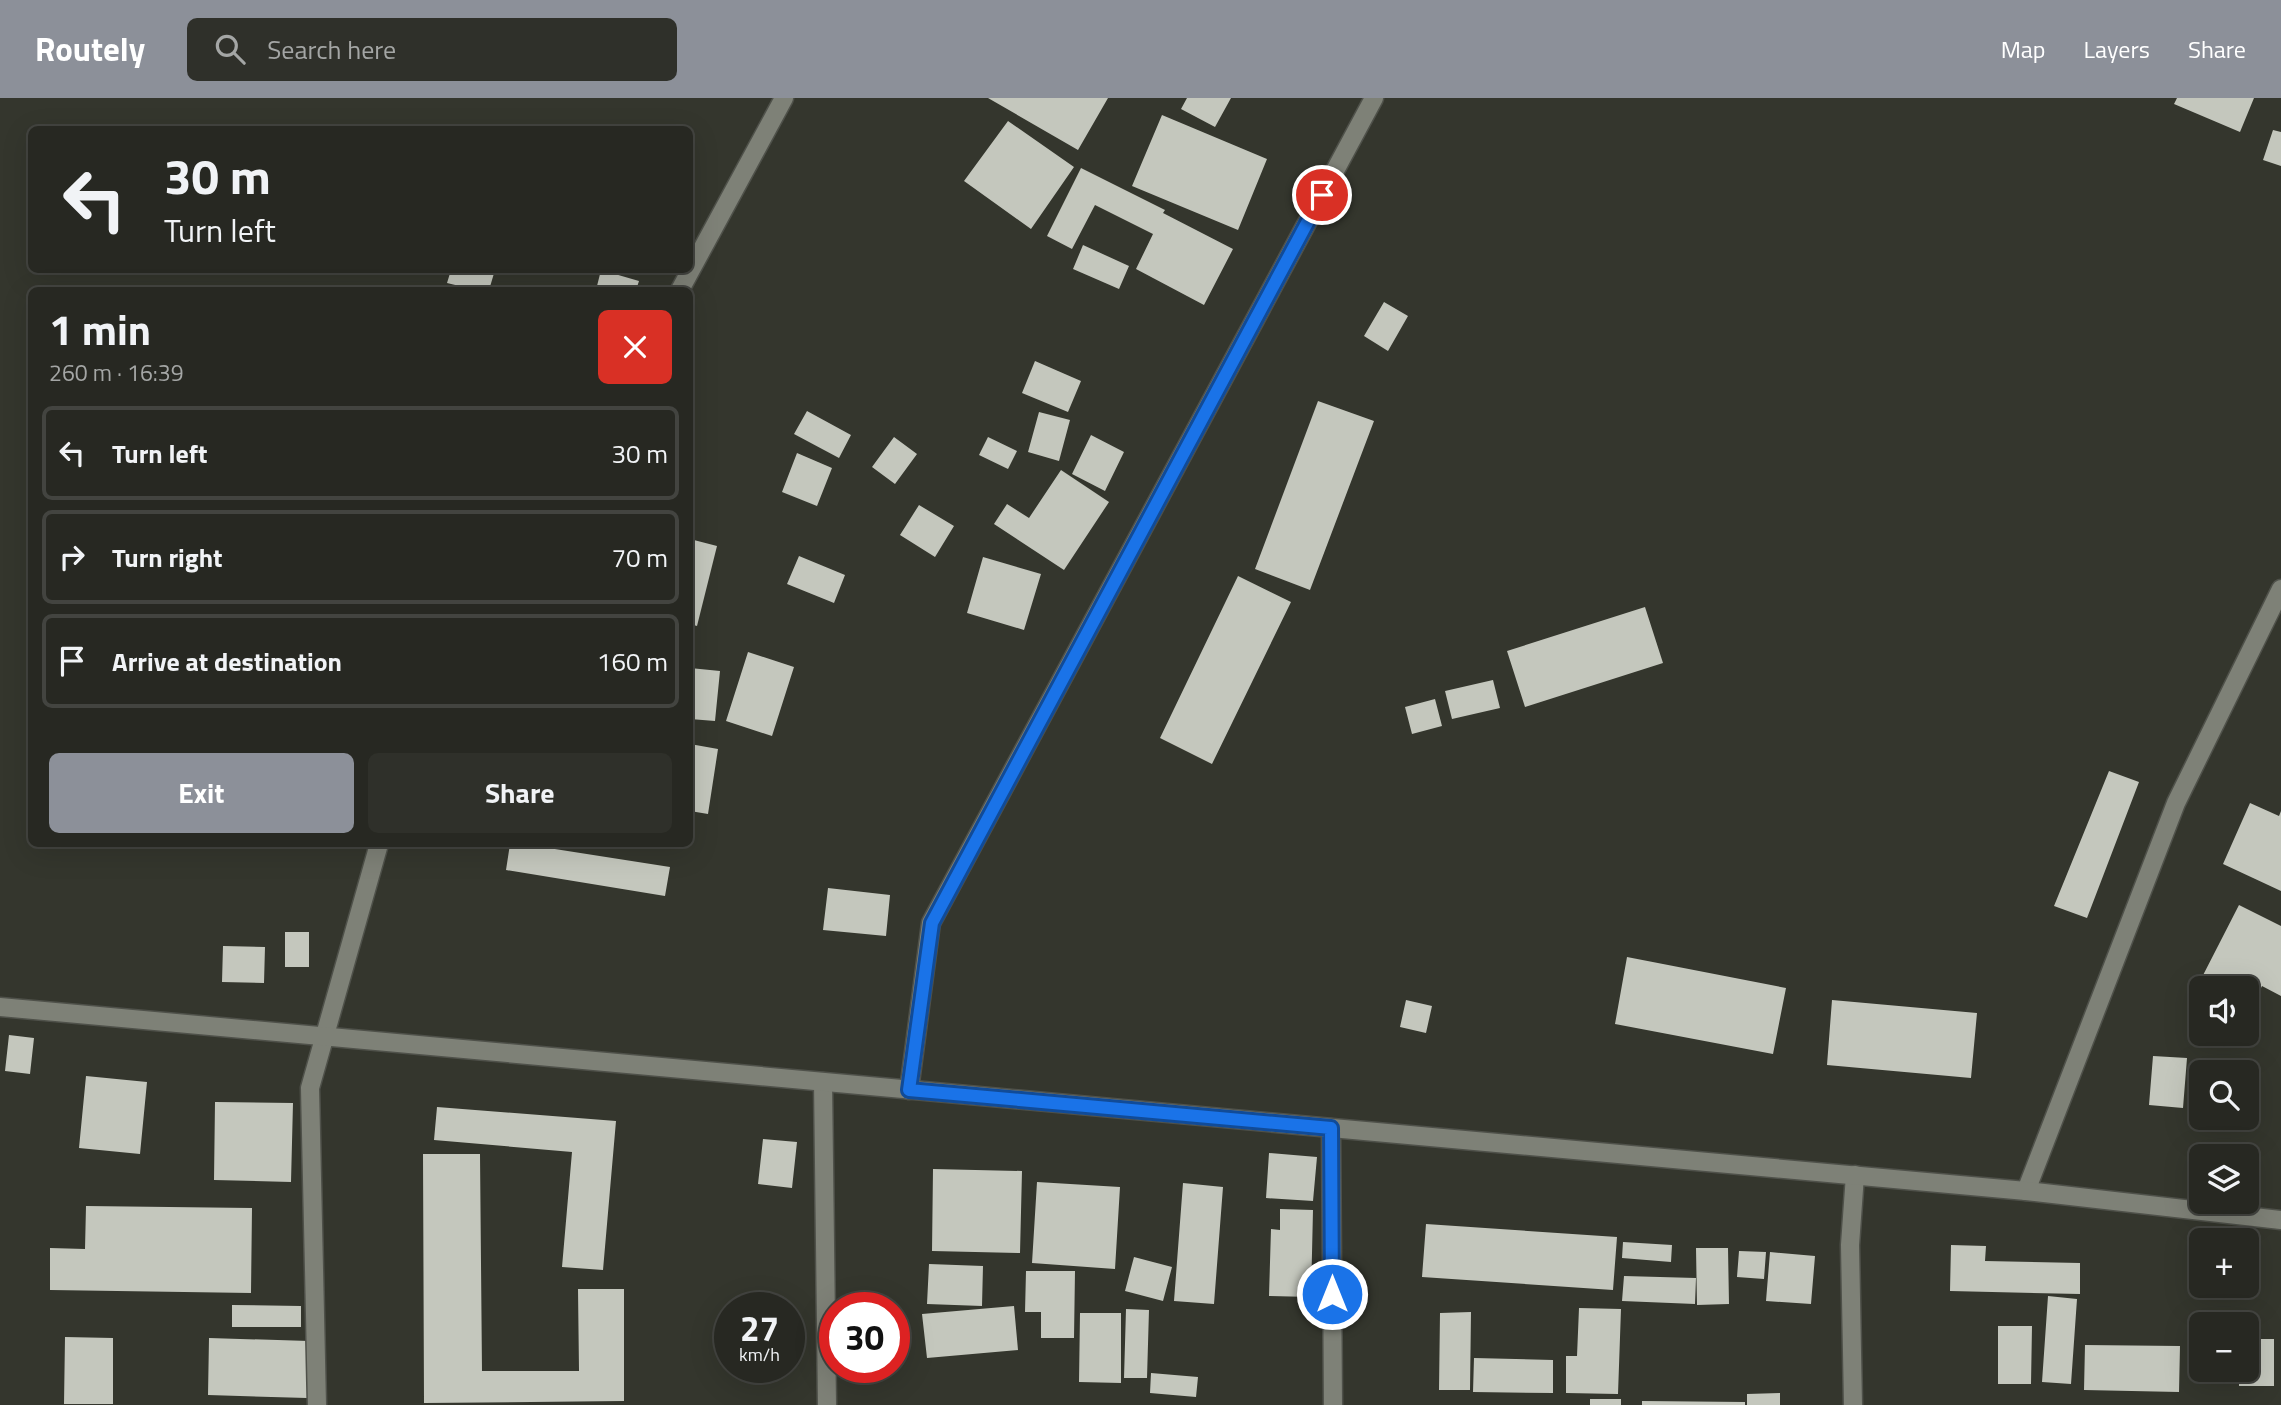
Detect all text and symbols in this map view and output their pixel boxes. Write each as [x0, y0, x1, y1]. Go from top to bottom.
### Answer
search box [187, 18, 677, 81]
text: Routely [35, 24, 145, 74]
icon: search [211, 30, 249, 68]
text: Search here [267, 30, 396, 69]
text: Map [2001, 31, 2046, 67]
text: Layers [2084, 31, 2150, 67]
text: Share [2188, 31, 2246, 67]
text: 30 m [164, 138, 271, 213]
icon: left [49, 154, 140, 245]
pin [1292, 165, 1352, 225]
icon: arrive [1303, 176, 1341, 214]
text: Turn left [164, 206, 276, 254]
text: 1 min [49, 297, 151, 361]
button: close [598, 310, 672, 384]
text: 260 m · 16:39 [49, 355, 184, 390]
icon: left [53, 434, 91, 472]
text: Turn left [112, 434, 207, 473]
text: 30 m [611, 434, 668, 473]
icon: right [53, 538, 91, 576]
text: Turn right [112, 538, 223, 577]
text: 70 m [611, 538, 668, 577]
icon: arrive [53, 642, 91, 680]
text: Arrive at destination [112, 642, 342, 681]
text: 160 m [597, 642, 668, 681]
button: Exit [49, 753, 354, 833]
button: Share [368, 753, 672, 833]
map controls [2189, 976, 2259, 1382]
button: sound [2189, 976, 2259, 1046]
button: search [2189, 1060, 2259, 1130]
button: layers [2189, 1144, 2259, 1214]
button: + [2189, 1228, 2259, 1298]
position arrow [1295, 1257, 1369, 1331]
speed limit sign: 30 [819, 1292, 910, 1383]
text: 27 [740, 1301, 779, 1355]
button: − [2189, 1312, 2259, 1382]
text: km/h [739, 1341, 780, 1368]

